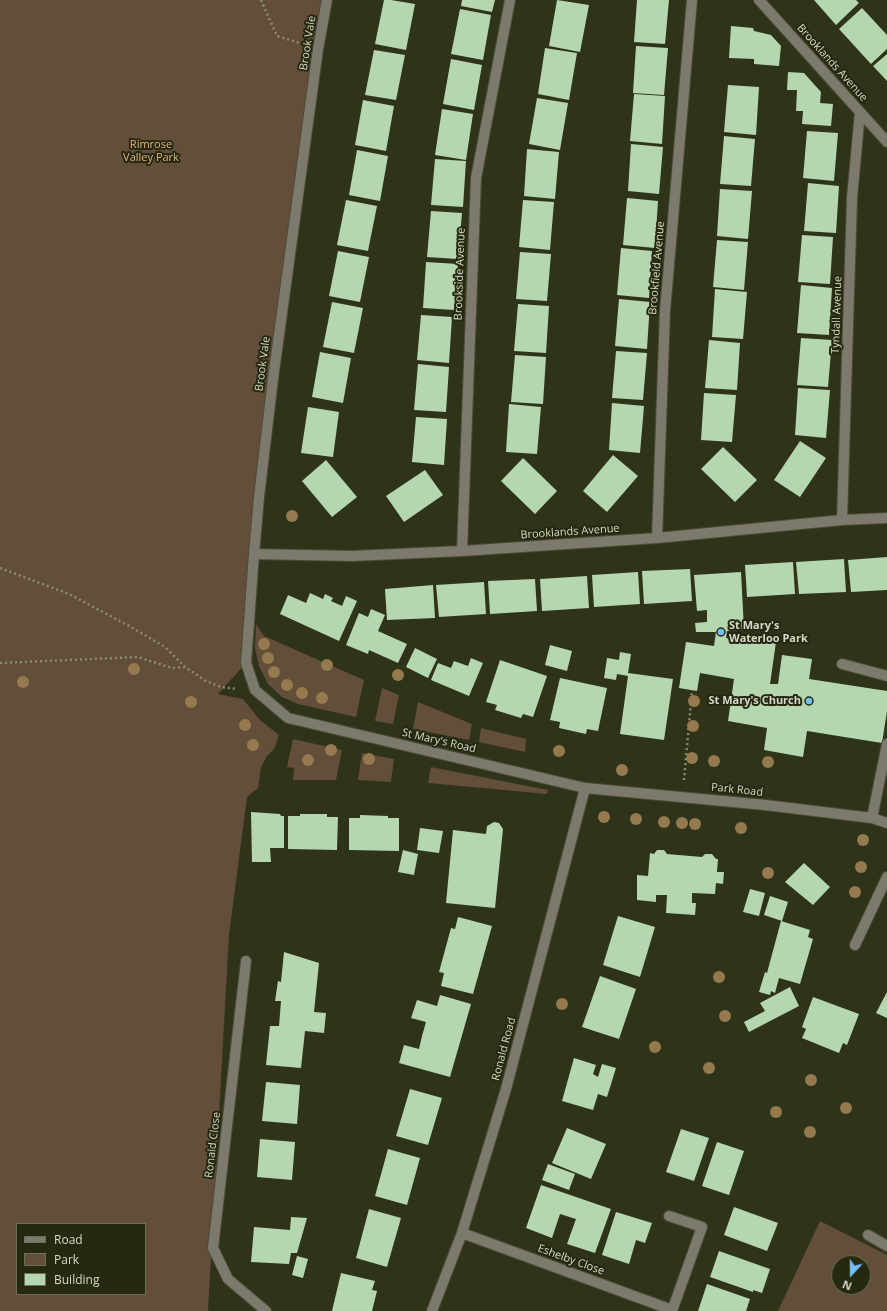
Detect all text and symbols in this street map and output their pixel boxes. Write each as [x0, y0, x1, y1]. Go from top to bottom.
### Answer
street label: Brook Vale [297, 15, 319, 71]
street label: Brooklands Avenue [794, 22, 870, 104]
park label: Rimrose Valley Park [123, 138, 179, 164]
street label: Brookfield Avenue [646, 221, 668, 315]
street label: Brookside Avenue [452, 227, 468, 321]
street label: Tyndall Avenue [829, 276, 845, 354]
street label: Brook Vale [253, 336, 273, 392]
street label: Brooklands Avenue [520, 522, 620, 542]
place label: St Mary's Waterloo Park [729, 619, 808, 645]
marker: St Mary's Waterloo Park [716, 627, 726, 637]
place label: St Mary's Church [708, 694, 801, 708]
marker: St Mary's Church [804, 696, 814, 706]
street label: St Mary's Road [401, 726, 477, 756]
street label: Park Road [710, 781, 764, 799]
street label: Ronald Road [489, 1016, 519, 1082]
street label: Ronald Close [202, 1111, 224, 1179]
legend [16, 1223, 146, 1295]
text: Road [54, 1231, 83, 1248]
street label: Eshelby Close [536, 1242, 606, 1278]
text: Park [54, 1251, 79, 1268]
north arrow [831, 1255, 871, 1295]
text: Building [54, 1271, 99, 1288]
text: N [840, 1277, 854, 1294]

